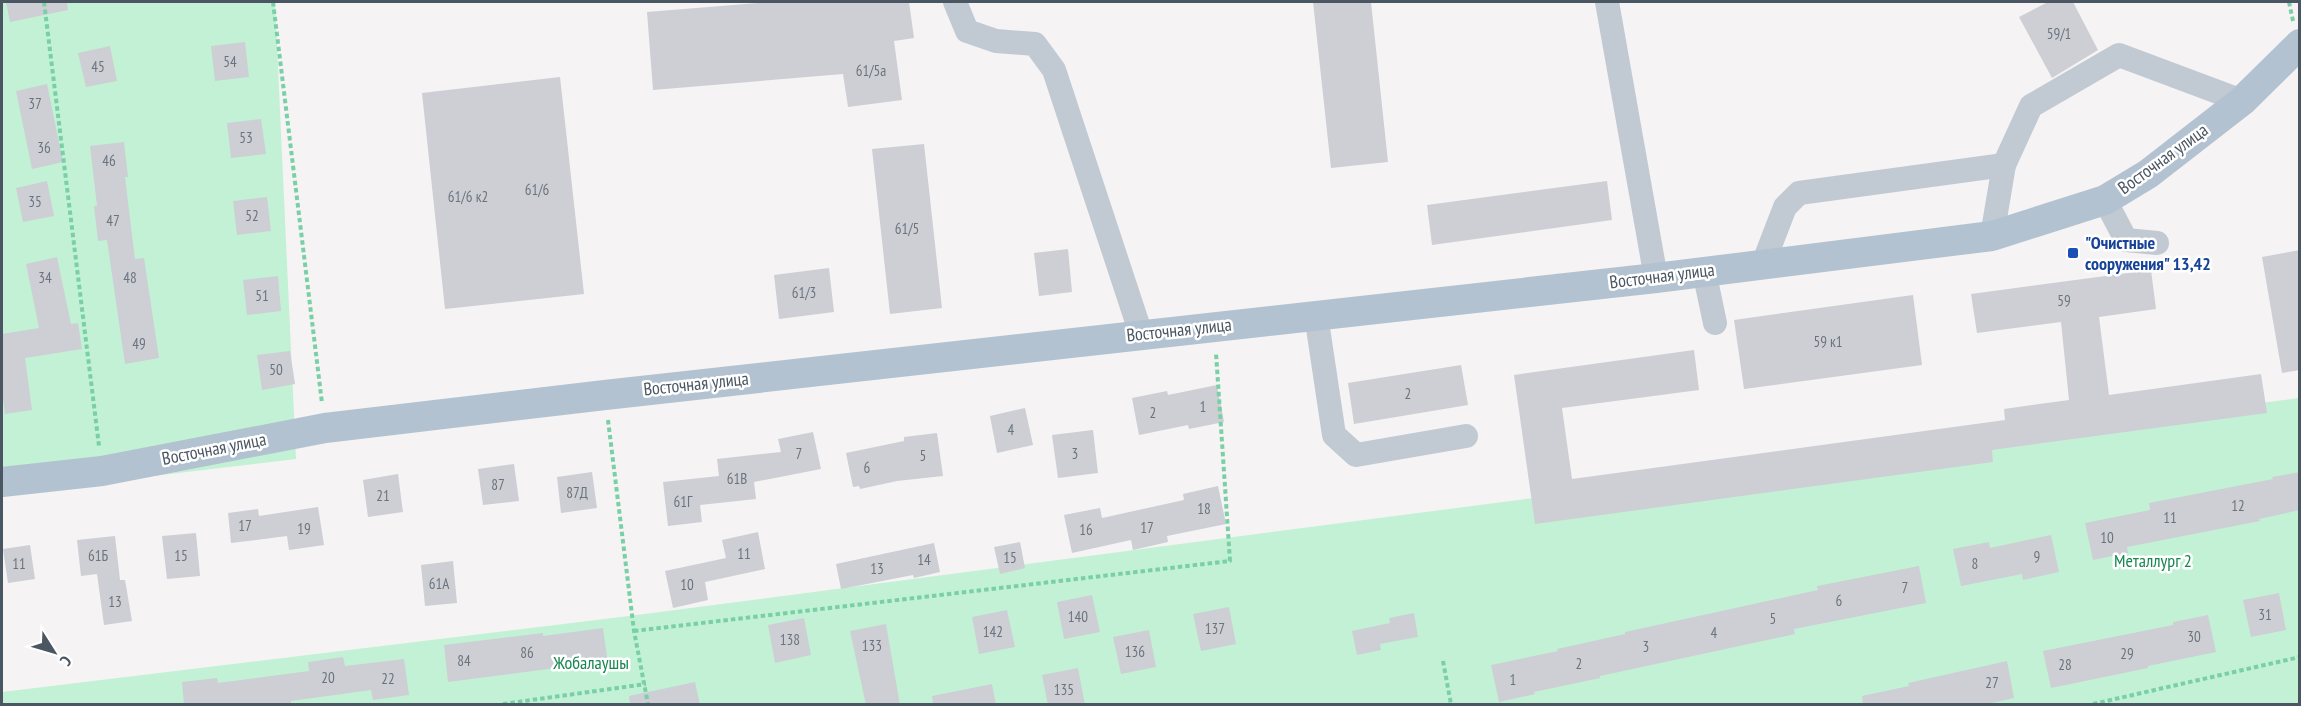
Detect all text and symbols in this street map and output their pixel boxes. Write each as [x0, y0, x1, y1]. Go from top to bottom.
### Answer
house number: 59/1 [2047, 24, 2071, 43]
house number: 54 [223, 52, 237, 71]
house number: 45 [91, 57, 105, 76]
house number: 61/5а [856, 61, 886, 80]
house number: 37 [28, 94, 42, 113]
street label: Восточная улица [2113, 118, 2212, 199]
house number: 53 [239, 128, 253, 147]
house number: 36 [37, 138, 51, 157]
house number: 46 [102, 151, 116, 170]
house number: 61/6 [525, 180, 550, 199]
house number: 61/6 к2 [448, 187, 488, 206]
house number: 35 [28, 192, 42, 211]
house number: 52 [245, 206, 259, 225]
house number: 47 [106, 211, 120, 230]
house number: 61/5 [895, 219, 919, 238]
place label: "Очистные сооружения" 13,42 [2085, 231, 2211, 275]
marker: "Очистные сооружения" 13,42 [2066, 246, 2080, 260]
street label: Восточная улица [1608, 258, 1716, 293]
house number: 34 [38, 268, 52, 287]
house number: 48 [123, 268, 137, 287]
house number: 61/3 [792, 283, 816, 302]
house number: 51 [255, 286, 269, 305]
house number: 59 [2057, 291, 2071, 310]
street label: Восточная улица [1125, 313, 1233, 346]
house number: 59 к1 [1813, 332, 1843, 351]
house number: 49 [132, 334, 146, 353]
house number: 50 [269, 360, 283, 379]
street label: Восточная улица [642, 367, 750, 400]
house number: 2 [1405, 384, 1411, 403]
house number: 1 [1200, 397, 1206, 416]
house number: 2 [1150, 403, 1156, 422]
house number: 4 [1008, 420, 1015, 439]
street label: Восточная улица [160, 427, 268, 470]
house number: 7 [796, 444, 802, 463]
house number: 3 [1072, 444, 1078, 463]
house number: 5 [920, 446, 926, 465]
house number: 6 [864, 458, 871, 477]
house number: 61В [727, 469, 747, 488]
house number: 87 [491, 475, 505, 494]
house number: 87Д [566, 483, 588, 502]
house number: 21 [376, 486, 390, 505]
house number: 61Г [674, 492, 693, 511]
house number: 12 [2231, 496, 2245, 515]
house number: 18 [1197, 499, 1211, 518]
house number: 11 [2163, 508, 2177, 527]
house number: 17 [238, 516, 252, 535]
house number: 17 [1140, 518, 1154, 537]
house number: 19 [297, 519, 311, 538]
house number: 16 [1079, 520, 1093, 539]
house number: 10 [2100, 528, 2114, 547]
house number: 11 [737, 544, 751, 563]
house number: 61Б [88, 546, 108, 565]
house number: 15 [174, 546, 188, 565]
house number: 9 [2034, 547, 2040, 566]
house number: 15 [1003, 548, 1017, 567]
park label: Металлург 2 [2114, 549, 2192, 572]
house number: 14 [917, 550, 931, 569]
house number: 11 [12, 554, 26, 573]
house number: 8 [1972, 554, 1978, 573]
house number: 13 [870, 559, 884, 578]
house number: 61А [429, 574, 450, 593]
house number: 10 [680, 575, 694, 594]
house number: 7 [1902, 578, 1908, 597]
house number: 6 [1836, 591, 1843, 610]
house number: 13 [108, 592, 122, 611]
house number: 31 [2258, 605, 2272, 624]
house number: 140 [1068, 607, 1088, 626]
house number: 5 [1770, 609, 1776, 628]
house number: 137 [1205, 619, 1225, 638]
north arrow [24, 622, 84, 682]
house number: 142 [983, 622, 1003, 641]
house number: 4 [1711, 623, 1718, 642]
house number: 30 [2187, 627, 2201, 646]
house number: 138 [780, 630, 800, 649]
house number: 133 [862, 636, 882, 655]
house number: 3 [1643, 637, 1649, 656]
house number: 136 [1125, 642, 1145, 661]
house number: 86 [520, 643, 534, 662]
house number: 29 [2120, 644, 2134, 663]
house number: 84 [457, 651, 471, 670]
park label: Жобалаушы [552, 651, 629, 674]
text: С [55, 652, 76, 671]
house number: 2 [1576, 654, 1582, 673]
house number: 28 [2058, 655, 2072, 674]
house number: 20 [321, 668, 335, 687]
house number: 22 [381, 669, 395, 688]
house number: 1 [1510, 670, 1516, 689]
house number: 27 [1985, 673, 1999, 692]
house number: 135 [1054, 680, 1074, 699]

